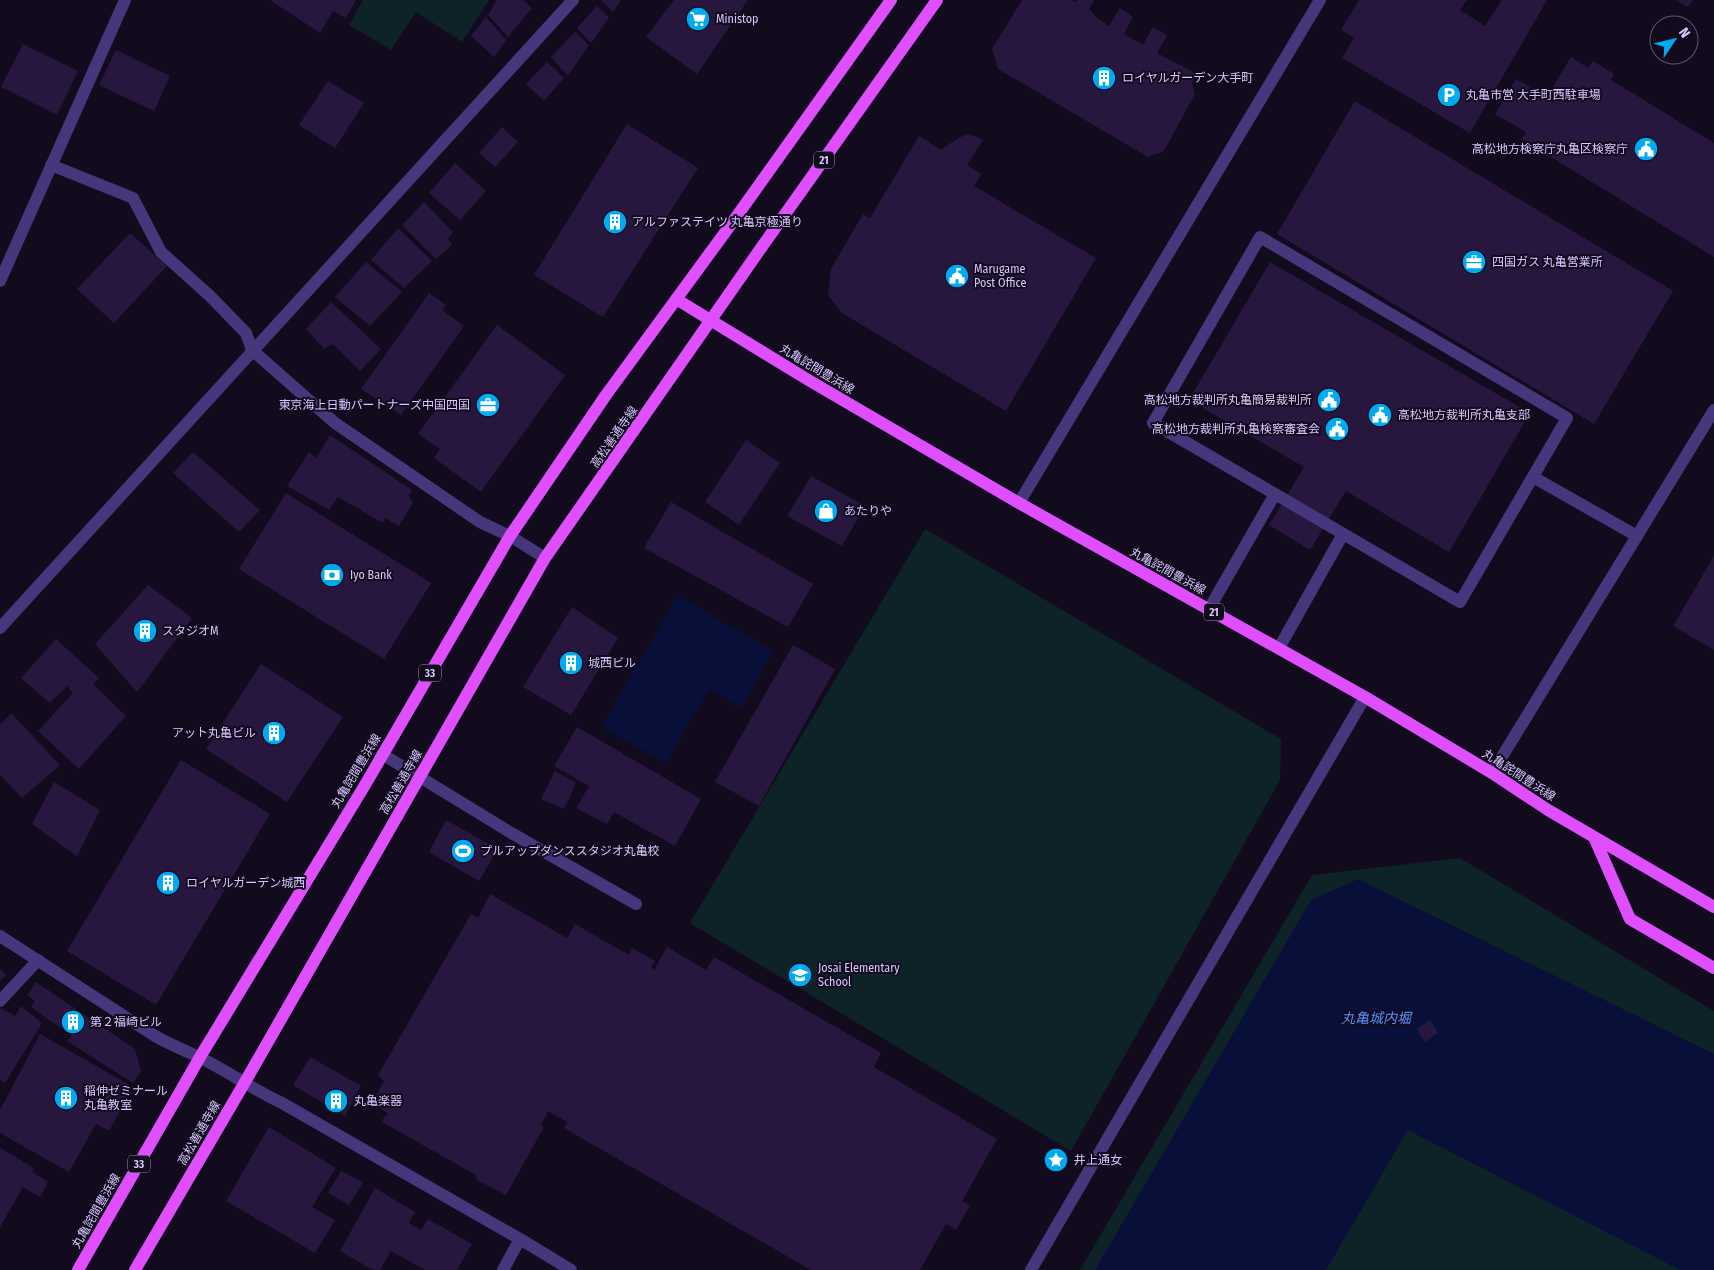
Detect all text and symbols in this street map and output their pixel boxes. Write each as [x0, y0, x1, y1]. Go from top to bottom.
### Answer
supermarket icon: Ministop [685, 6, 711, 32]
place label: Ministop [716, 12, 758, 26]
north arrow [1649, 15, 1699, 65]
text: N [1675, 25, 1694, 41]
building icon: ロイヤルガーデン大手町 [1091, 65, 1117, 91]
place label: ロイヤルガーデン大手町 [1122, 71, 1253, 85]
parking icon: 丸亀市営 大手町西駐車場 [1436, 82, 1462, 108]
place label: 丸亀市営 大手町西駐車場 [1466, 88, 1601, 102]
public building icon: 高松地方検察庁丸亀区検察庁 [1633, 136, 1659, 162]
place label: 高松地方検察庁丸亀区検察庁 [1472, 142, 1628, 156]
road number: 21 [814, 152, 834, 168]
building icon: アルファステイツ 丸亀京極通り [602, 209, 628, 235]
place label: アルファステイツ 丸亀京極通り [632, 215, 803, 229]
office icon: 四国ガス 丸亀営業所 [1461, 249, 1487, 275]
place label: 四国ガス 丸亀営業所 [1492, 255, 1603, 269]
place label: Marugame Post Office [974, 262, 1026, 290]
public building icon: Marugame Post Office [944, 263, 970, 289]
street label: 丸亀詫間豊浜線 [777, 341, 857, 397]
public building icon: 高松地方裁判所丸亀簡易裁判所 [1316, 387, 1342, 413]
office icon: 東京海上日動パートナーズ中国四国 [475, 392, 501, 418]
place label: 高松地方裁判所丸亀簡易裁判所 [1144, 393, 1312, 407]
place label: 東京海上日動パートナーズ中国四国 [279, 398, 470, 412]
public building icon: 高松地方裁判所丸亀支部 [1367, 402, 1393, 428]
street label: 高松善通寺線 [588, 403, 640, 471]
place label: 高松地方裁判所丸亀支部 [1398, 408, 1530, 422]
public building icon: 高松地方裁判所丸亀検察審査会 [1324, 416, 1350, 442]
place label: 高松地方裁判所丸亀検察審査会 [1152, 422, 1320, 436]
shop icon: あたりや [813, 498, 839, 524]
place label: あたりや [844, 504, 892, 518]
street label: 丸亀詫間豊浜線 [1128, 545, 1208, 597]
bank icon: Iyo Bank [319, 562, 345, 588]
place label: Iyo Bank [350, 568, 392, 582]
road number: 21 [1204, 604, 1224, 620]
building icon: スタジオM [132, 618, 158, 644]
place label: スタジオM [162, 624, 219, 638]
building icon: 城西ビル [558, 650, 584, 676]
place label: 城西ビル [588, 656, 636, 670]
road number: 33 [419, 664, 441, 681]
building icon: アット丸亀ビル [261, 720, 287, 746]
place label: アット丸亀ビル [172, 726, 256, 740]
street label: 丸亀詫間豊浜線 [328, 731, 384, 811]
street label: 丸亀詫間豊浜線 [1480, 746, 1558, 804]
street label: 高松善通寺線 [377, 747, 425, 817]
sports icon: プルアップダンススタジオ丸亀校 [450, 838, 476, 864]
place label: プルアップダンススタジオ丸亀校 [480, 844, 660, 858]
building icon: ロイヤルガーデン城西 [155, 870, 181, 896]
place label: ロイヤルガーデン城西 [186, 876, 305, 890]
place label: Josai Elementary School [818, 961, 900, 989]
school or university icon: Josai Elementary School [787, 962, 813, 988]
building icon: 第２福崎ビル [60, 1009, 86, 1035]
water label: 丸亀城内堀 [1341, 1010, 1413, 1027]
place label: 第２福崎ビル [90, 1015, 162, 1029]
place label: 稲伸ゼミナール 丸亀教室 [84, 1084, 168, 1112]
building icon: 稲伸ゼミナール 丸亀教室 [53, 1085, 79, 1111]
building icon: 丸亀楽器 [323, 1088, 349, 1114]
place label: 丸亀楽器 [354, 1094, 402, 1108]
street label: 高松善通寺線 [175, 1098, 223, 1168]
place icon: 井上通女 [1043, 1147, 1069, 1173]
place label: 井上通女 [1074, 1153, 1122, 1167]
road number: 33 [128, 1156, 150, 1172]
street label: 丸亀詫間豊浜線 [69, 1171, 123, 1251]

